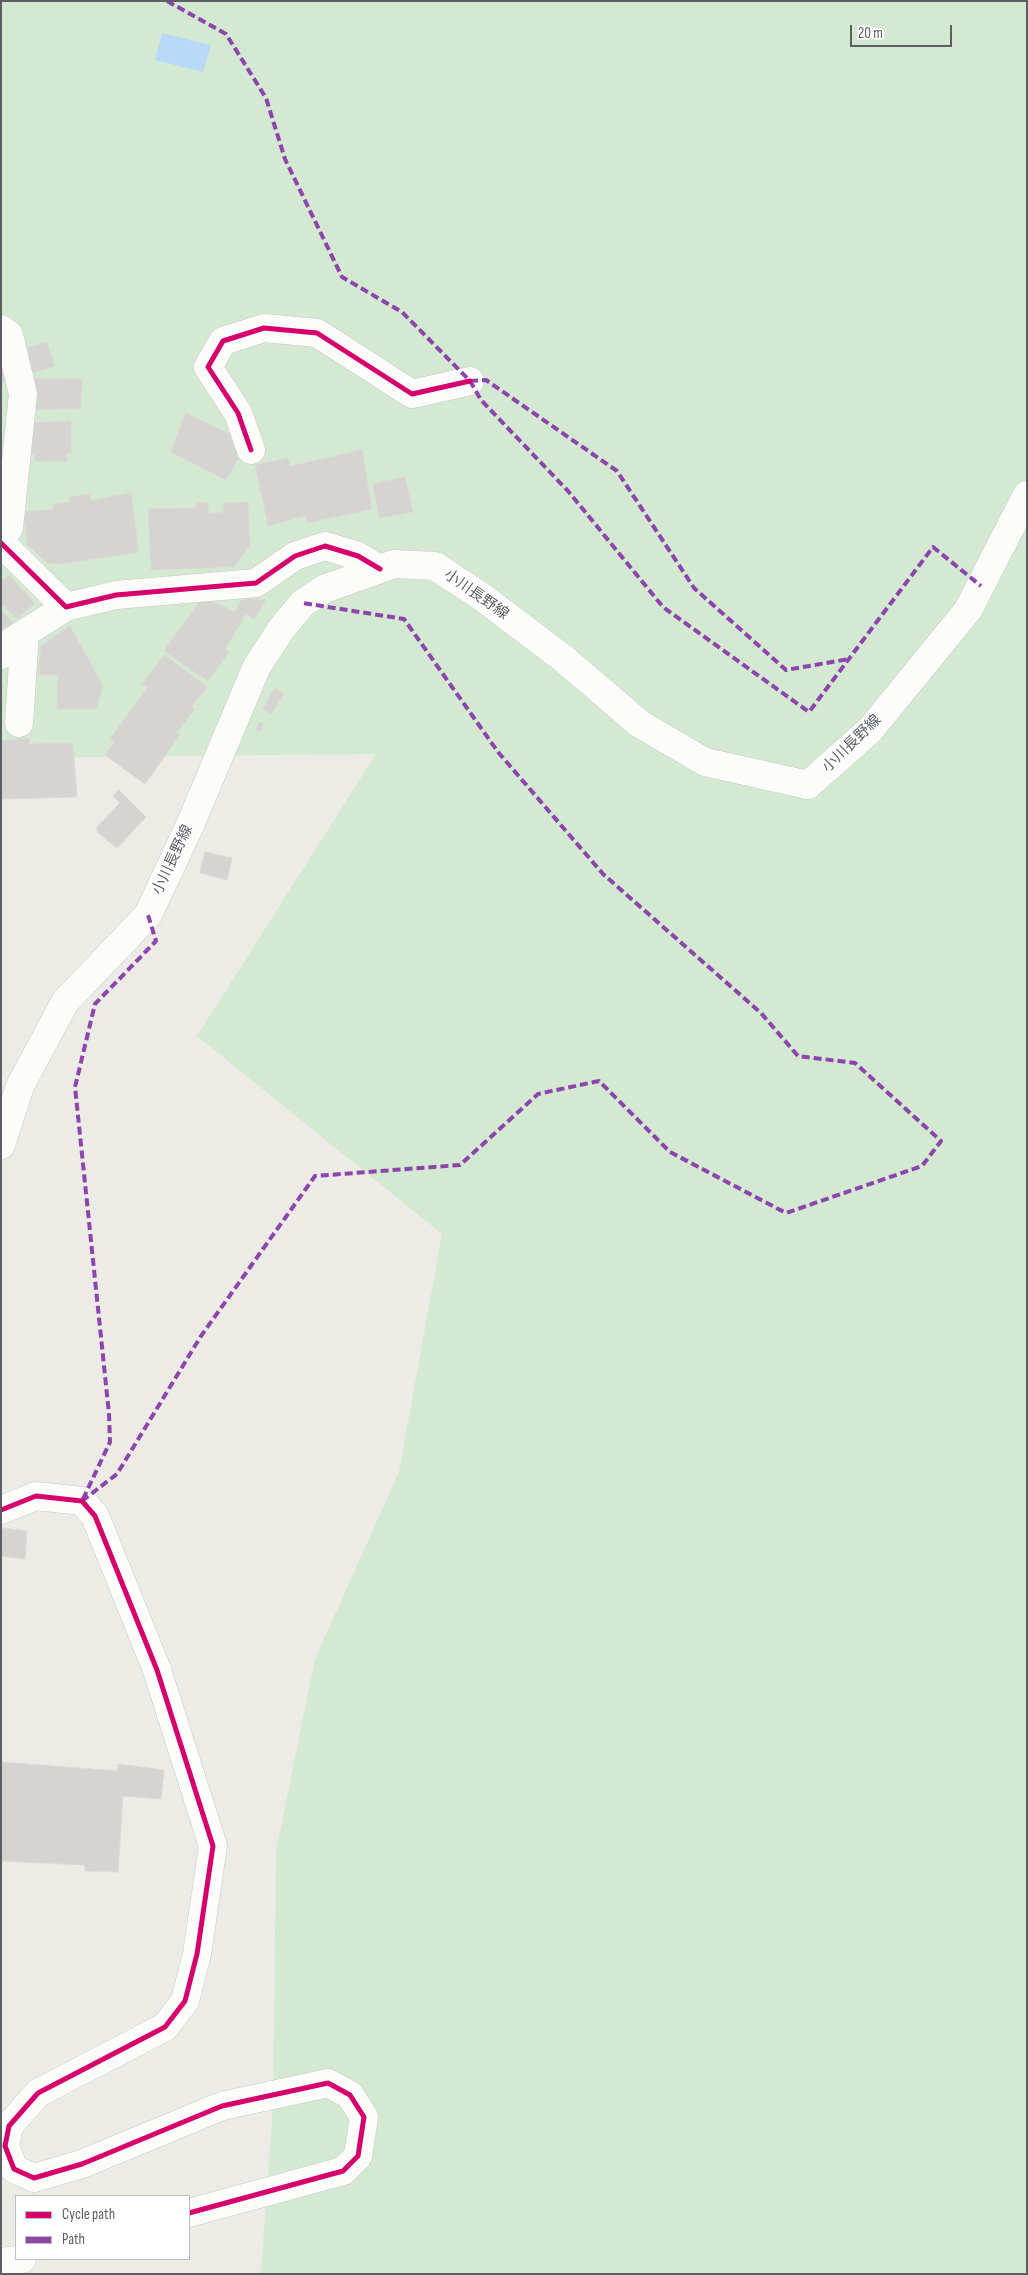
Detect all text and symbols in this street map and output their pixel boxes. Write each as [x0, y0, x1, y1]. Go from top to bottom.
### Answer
scale bar [853, 15, 956, 47]
text: 20 m [858, 24, 883, 43]
street label: 小川長野線 [440, 566, 512, 624]
street label: 小川長野線 [819, 711, 885, 777]
street label: 小川長野線 [149, 822, 197, 898]
legend [15, 2195, 190, 2260]
text: Cycle path [62, 2205, 115, 2224]
text: Path [62, 2230, 85, 2249]

